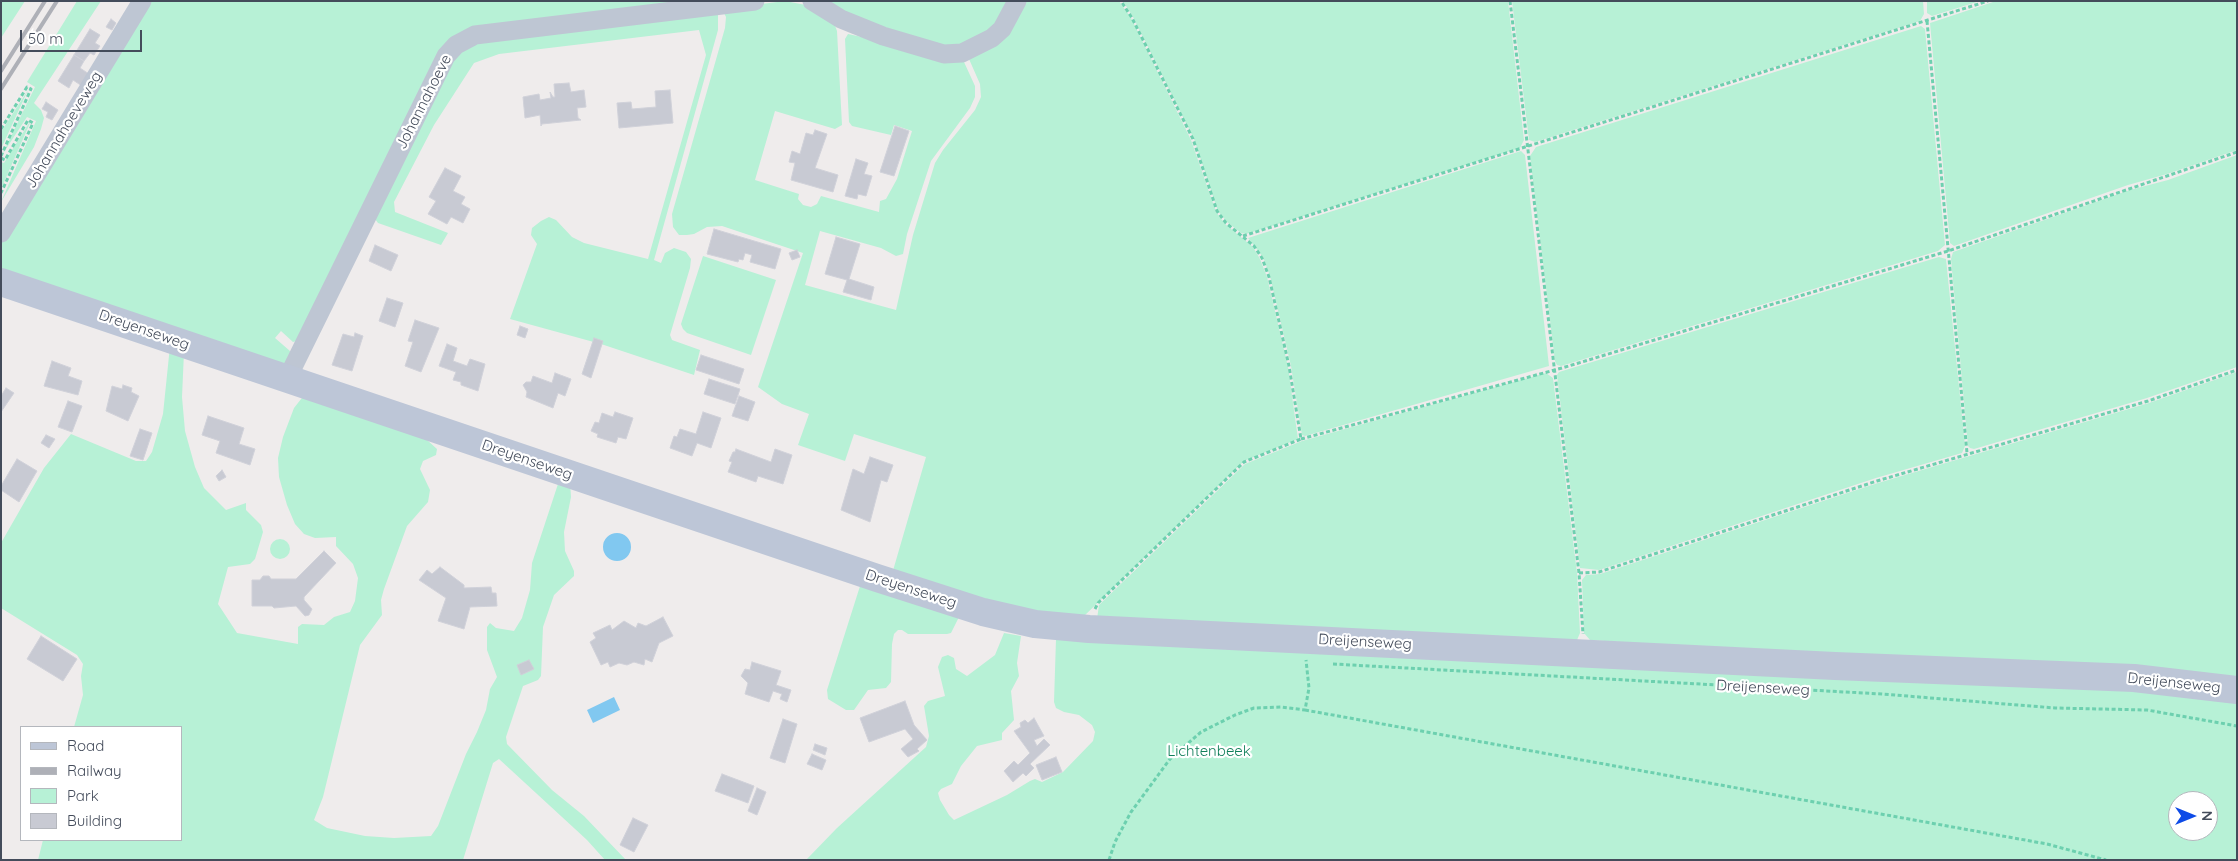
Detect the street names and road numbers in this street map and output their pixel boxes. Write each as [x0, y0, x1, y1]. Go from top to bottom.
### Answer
street label: Johannahoeve [392, 52, 456, 152]
street label: Johannahoeveweg [22, 68, 106, 192]
street label: Dreyenseweg [96, 306, 192, 354]
street label: Dreyenseweg [479, 436, 575, 484]
street label: Dreyenseweg [863, 566, 959, 612]
street label: Dreijenseweg [1318, 631, 1412, 653]
street label: Dreijenseweg [2126, 669, 2222, 697]
street label: Dreijenseweg [1716, 677, 1810, 699]

